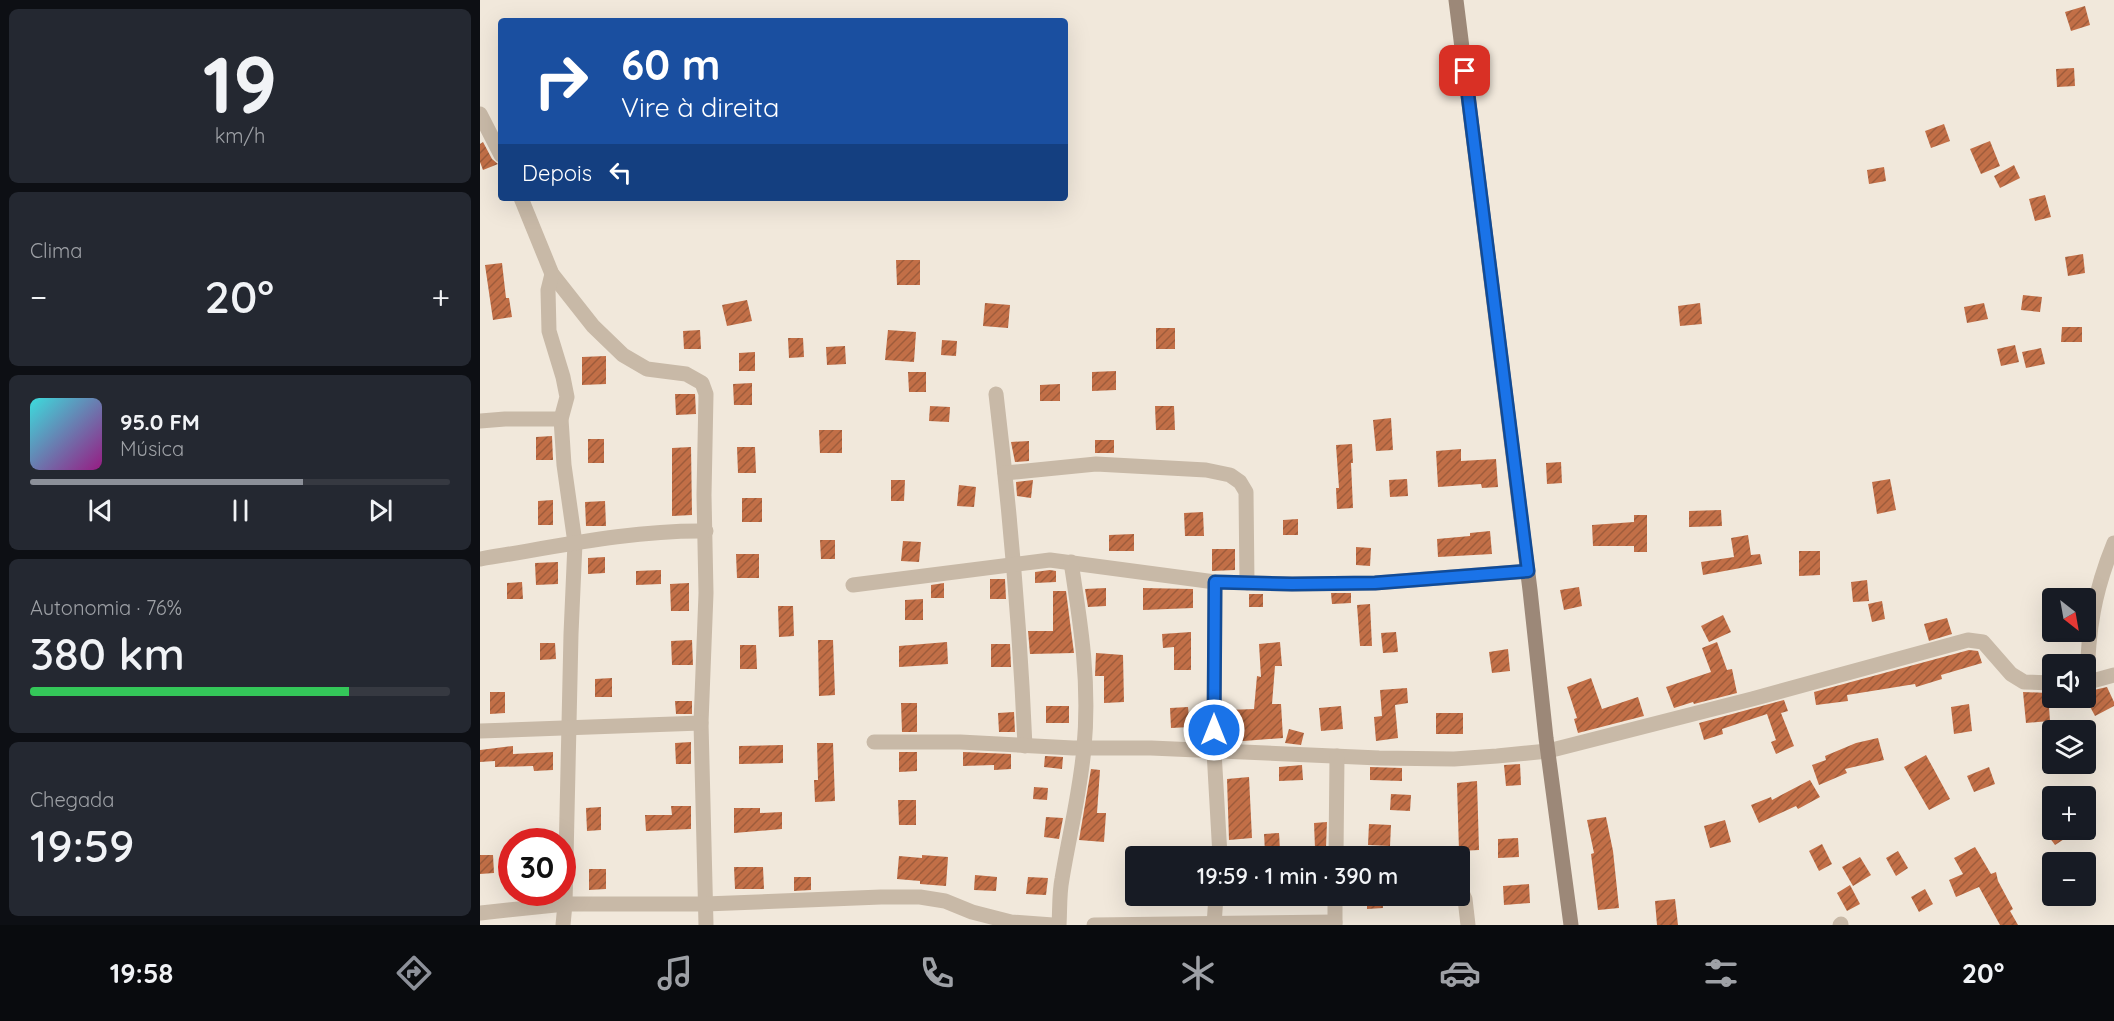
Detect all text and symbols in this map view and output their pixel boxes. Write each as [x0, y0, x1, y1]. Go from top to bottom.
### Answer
text: 19 [203, 35, 277, 133]
text: 60 m [621, 38, 721, 91]
icon: right [522, 42, 600, 120]
pin [1439, 45, 1490, 96]
icon: arrive [1448, 54, 1481, 87]
text: Vire à direita [621, 90, 779, 124]
text: km/h [215, 123, 265, 148]
icon: left [604, 156, 637, 189]
text: Depois [522, 159, 592, 187]
text: Clima [30, 238, 82, 263]
text: 20° [205, 268, 274, 324]
text: − [30, 276, 47, 317]
text: + [431, 276, 450, 317]
text: 95.0 FM [120, 408, 200, 436]
text: Música [120, 436, 184, 461]
icon: previous [84, 494, 117, 527]
icon: pause [224, 494, 257, 527]
icon: next [364, 494, 397, 527]
north arrow [2042, 588, 2096, 642]
map controls [2042, 588, 2096, 906]
text: Autonomia · 76% [30, 595, 182, 620]
text: 380 km [30, 625, 185, 681]
button: sound [2042, 654, 2096, 708]
position arrow [1182, 698, 1246, 762]
button: layers [2042, 720, 2096, 774]
button: + [2042, 786, 2096, 840]
text: Chegada [30, 787, 114, 812]
text: 19:59 [30, 817, 135, 873]
speed limit sign: 30 [498, 828, 576, 906]
button: − [2042, 852, 2096, 906]
text: 19:59 · 1 min · 390 m [1197, 862, 1398, 890]
icon: directions [393, 952, 435, 994]
icon: music [654, 952, 696, 994]
icon: phone [916, 952, 958, 994]
icon: climate [1177, 952, 1219, 994]
icon: car [1439, 952, 1481, 994]
icon: filters [1700, 952, 1742, 994]
text: 19:58 [110, 956, 173, 990]
text: 20° [1962, 956, 2004, 990]

